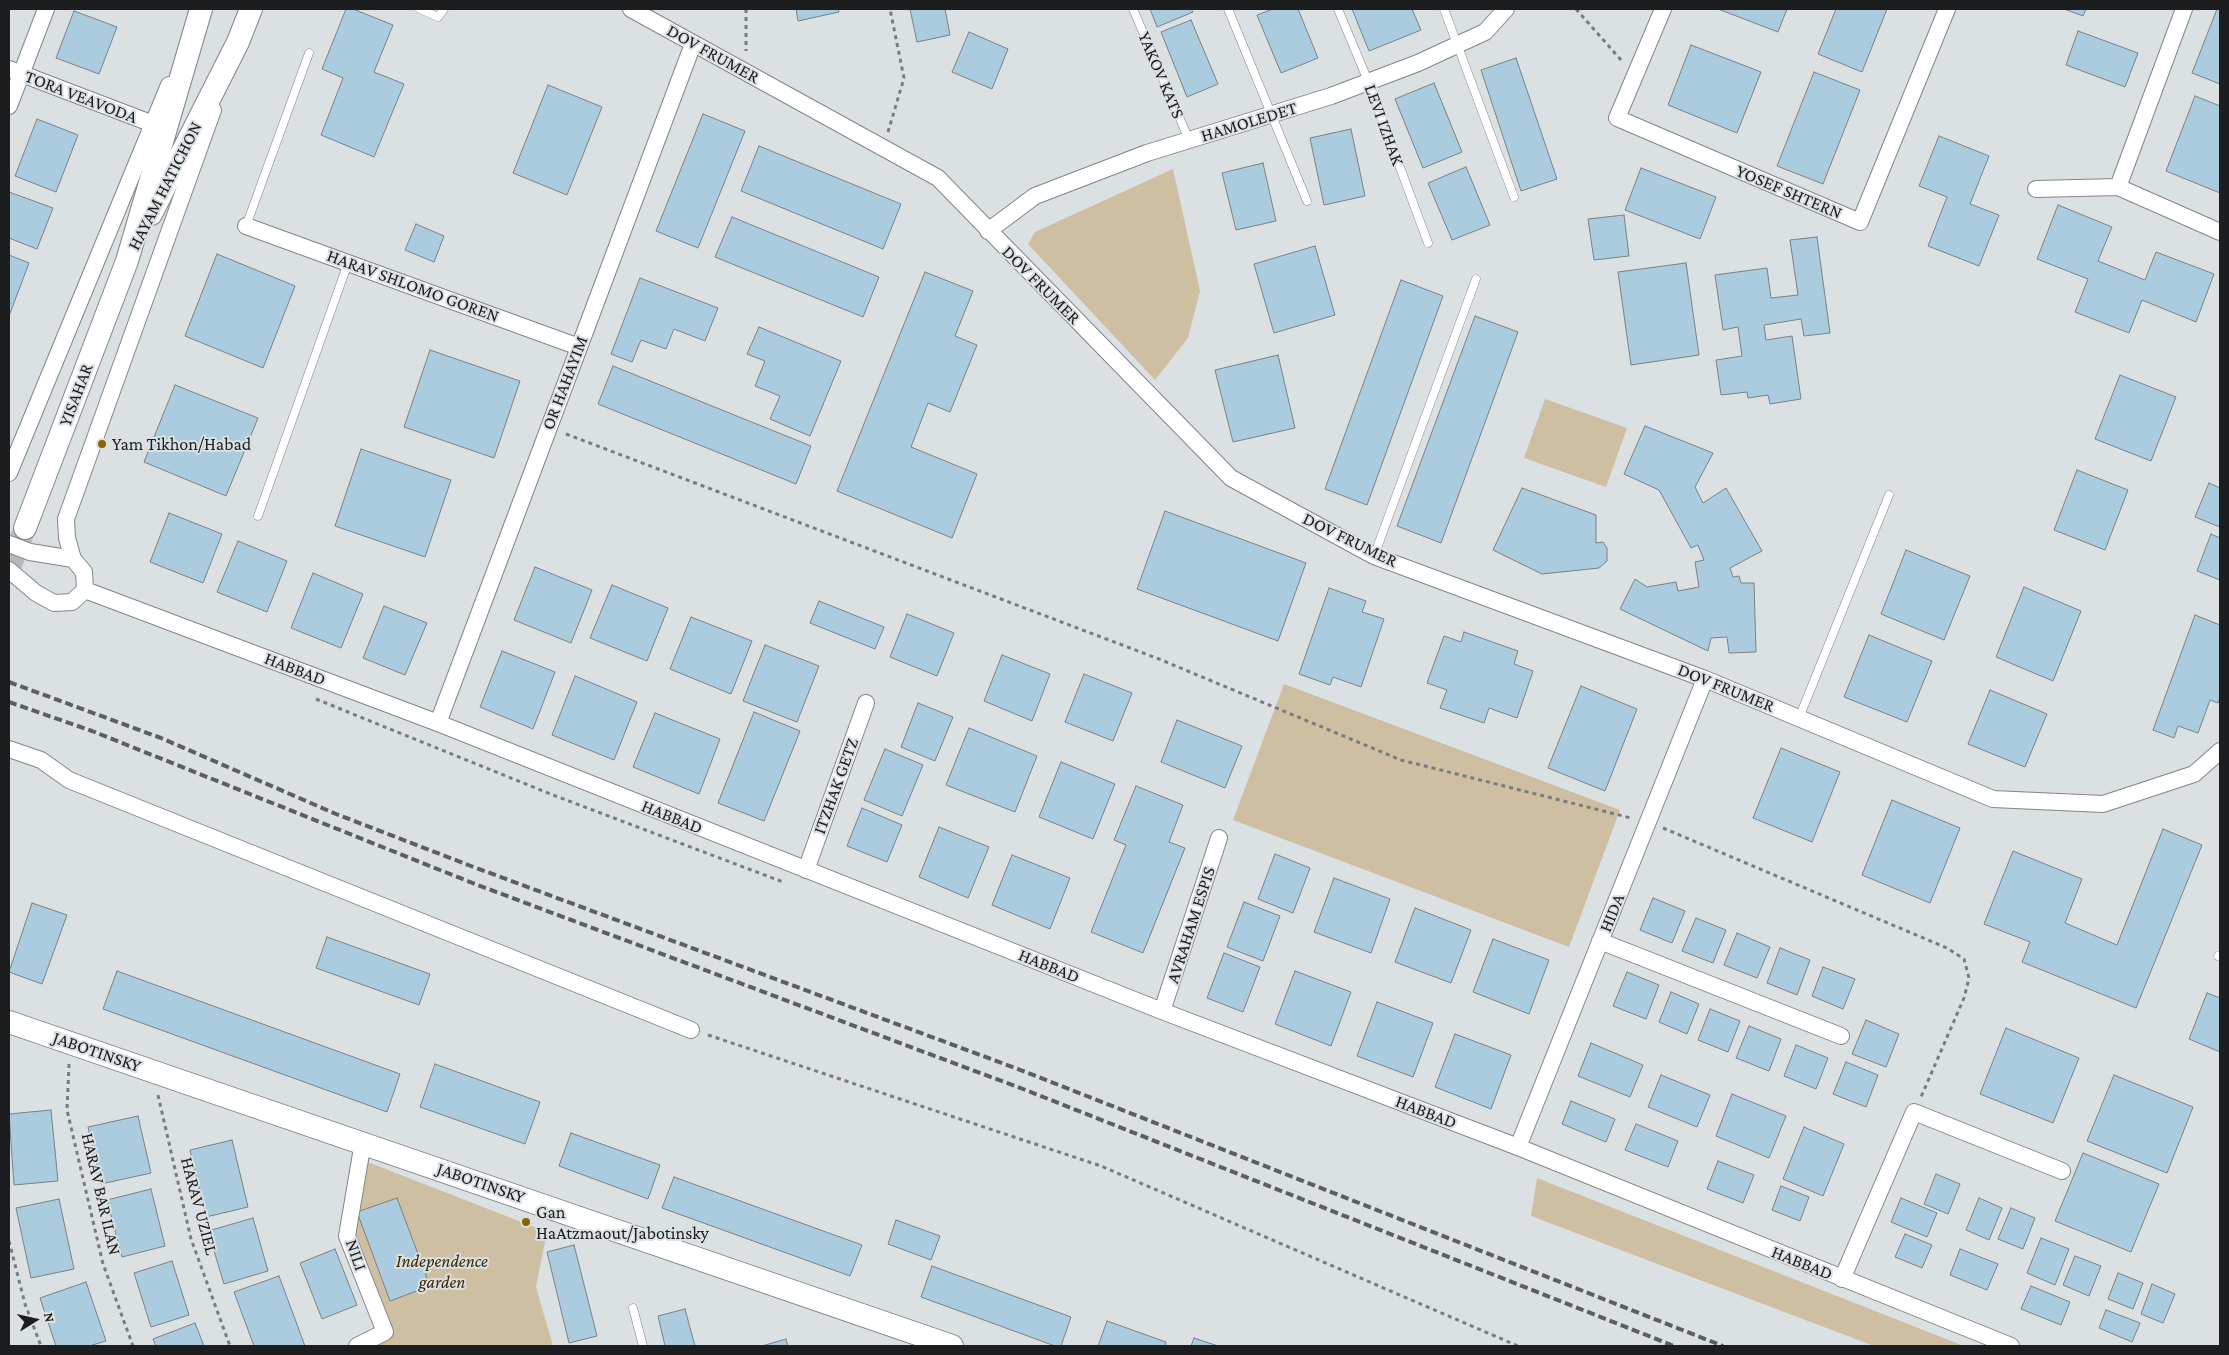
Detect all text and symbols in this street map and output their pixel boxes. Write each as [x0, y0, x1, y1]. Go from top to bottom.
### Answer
street label: DOV FRUMER [663, 20, 763, 88]
street label: YAKOV KATS [1133, 28, 1189, 122]
street label: TORA VEAVODA [22, 66, 140, 128]
street label: LEVI IZHAK [1359, 81, 1409, 169]
street label: HAMOLEDET [1198, 97, 1300, 147]
street label: HAYAM HATICHON [123, 118, 207, 254]
street label: YOSEF SHTERN [1733, 160, 1845, 224]
street label: DOV FRUMER [997, 241, 1085, 329]
street label: HARAV SHLOMO GOREN [324, 245, 502, 327]
street label: OR HAHAYIM [537, 333, 593, 433]
street label: YISAHAR [54, 360, 98, 430]
place label: Yam Tikhon/Habad [112, 433, 251, 455]
marker: Yam Tikhon/Habad [96, 438, 108, 450]
street label: DOV FRUMER [1299, 508, 1401, 572]
street label: HABBAD [261, 647, 329, 691]
street label: DOV FRUMER [1674, 659, 1778, 717]
street label: ITZHAK GETZ [809, 735, 863, 837]
street label: HABBAD [638, 795, 706, 839]
street label: AVRAHAM ESPIS [1162, 864, 1220, 986]
street label: HIDA [1595, 891, 1629, 935]
street label: HABBAD [1015, 944, 1083, 988]
street label: JABOTINSKY [50, 1027, 144, 1077]
street label: HABBAD [1392, 1090, 1460, 1134]
street label: HARAV BAR ILAN [76, 1131, 126, 1257]
street label: HARAV UZIEL [176, 1155, 222, 1257]
street label: JABOTINSKY [434, 1158, 528, 1208]
place label: Gan HaAtzmaout/Jabotinsky [536, 1201, 709, 1244]
marker: Gan HaAtzmaout/Jabotinsky [520, 1216, 532, 1228]
street label: NILI [341, 1236, 371, 1274]
street label: HABBAD [1768, 1241, 1836, 1285]
park label: Independence garden [396, 1250, 488, 1292]
north arrow [10, 1295, 60, 1345]
text: N [41, 1311, 58, 1323]

